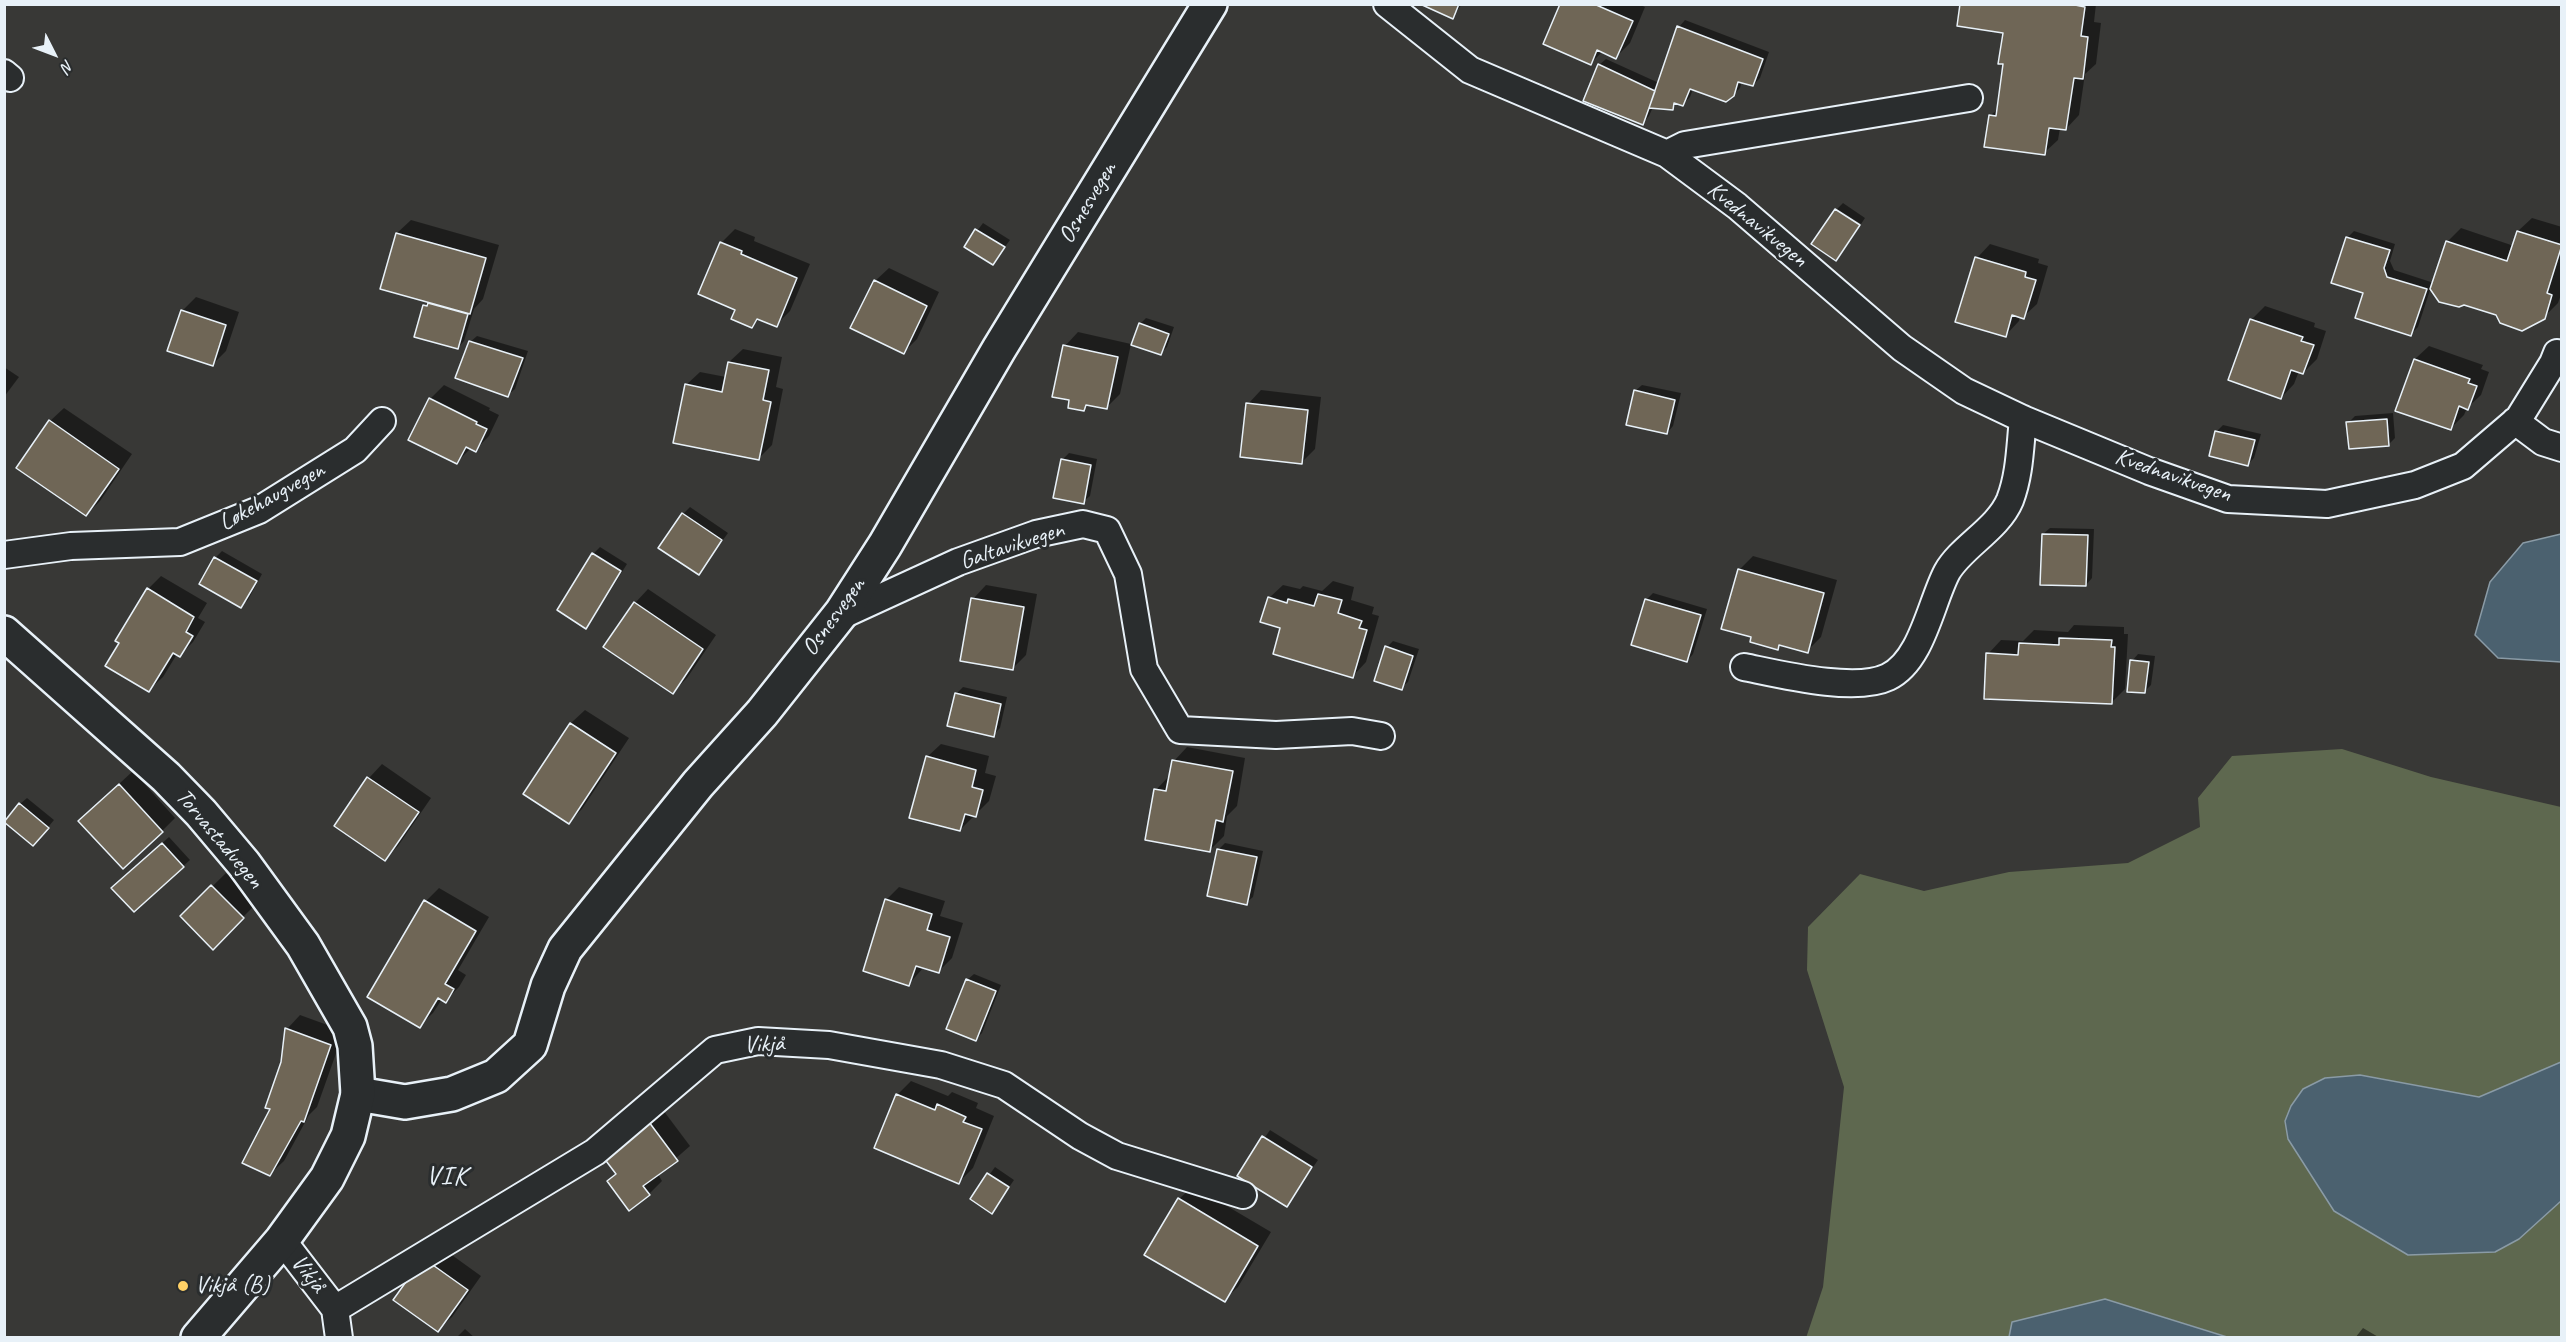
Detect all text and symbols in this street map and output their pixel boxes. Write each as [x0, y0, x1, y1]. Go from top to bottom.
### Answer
north arrow [24, 24, 84, 84]
text: N [57, 56, 78, 76]
street label: Osnesvegen [1052, 157, 1124, 249]
street label: Kvednavikvegen [1701, 176, 1813, 274]
street label: Kvednavikvegen [2111, 443, 2235, 509]
street label: Løkehaugvegen [214, 456, 330, 538]
street label: Galtavikvegen [956, 516, 1068, 576]
street label: Osnesvegen [796, 572, 872, 662]
street label: Torvastadvegen [169, 783, 269, 895]
street label: Vikjå [743, 1030, 785, 1060]
district label: VIK [426, 1161, 468, 1193]
street label: Vikjå [284, 1249, 332, 1299]
place label: Vikjå (B) [195, 1272, 270, 1300]
marker: Vikjå (B) [176, 1279, 190, 1293]

